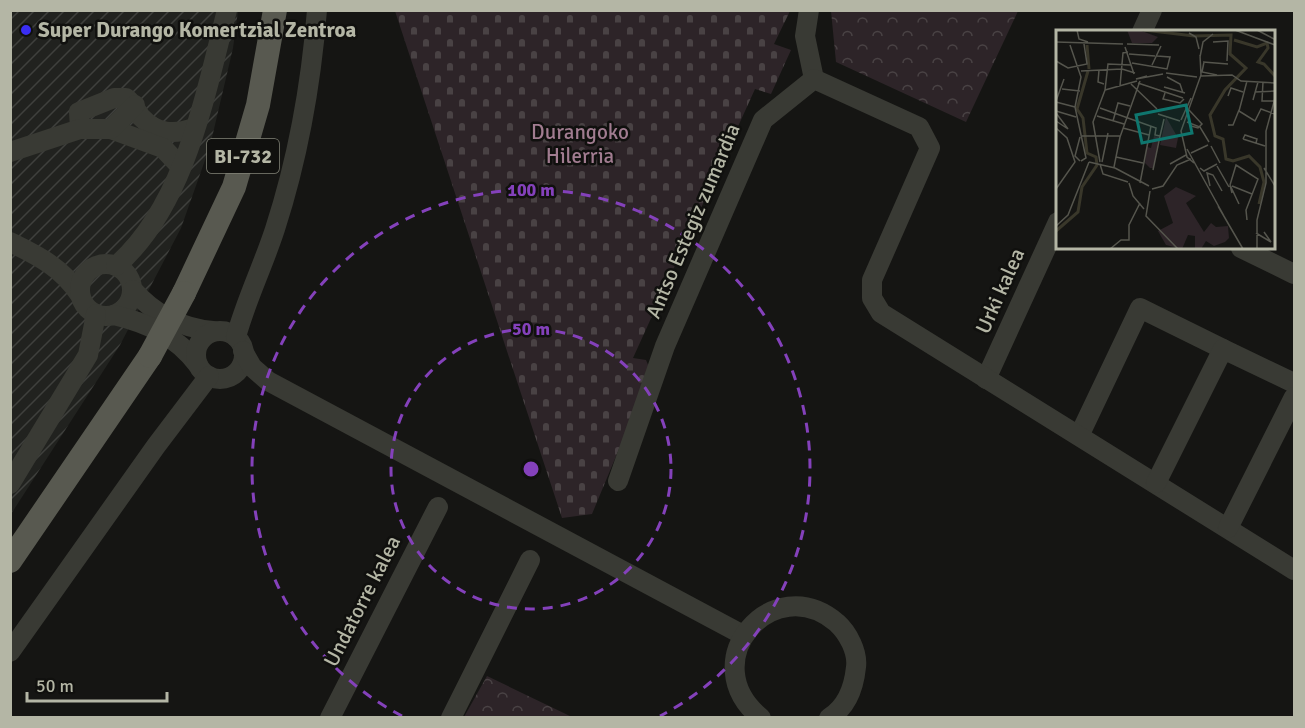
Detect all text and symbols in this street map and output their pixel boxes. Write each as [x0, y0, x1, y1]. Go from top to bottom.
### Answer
place label: Super Durango Komertzial Zentroa [38, 17, 356, 43]
marker: Super Durango Komertzial Zentroa [19, 23, 33, 37]
inset map [1056, 30, 1275, 249]
park label: Durangoko Hilerria [531, 119, 629, 169]
street label: Antso Estegiz zumardia [640, 120, 746, 322]
road number: BI-732 [207, 139, 279, 173]
text: 100 m [507, 179, 555, 201]
street label: Urki kalea [970, 244, 1030, 338]
text: 50 m [512, 318, 550, 340]
centre of rings [521, 459, 541, 479]
street label: Undatorre kalea [318, 531, 406, 671]
scale bar [27, 665, 166, 703]
text: 50 m [36, 675, 74, 697]

